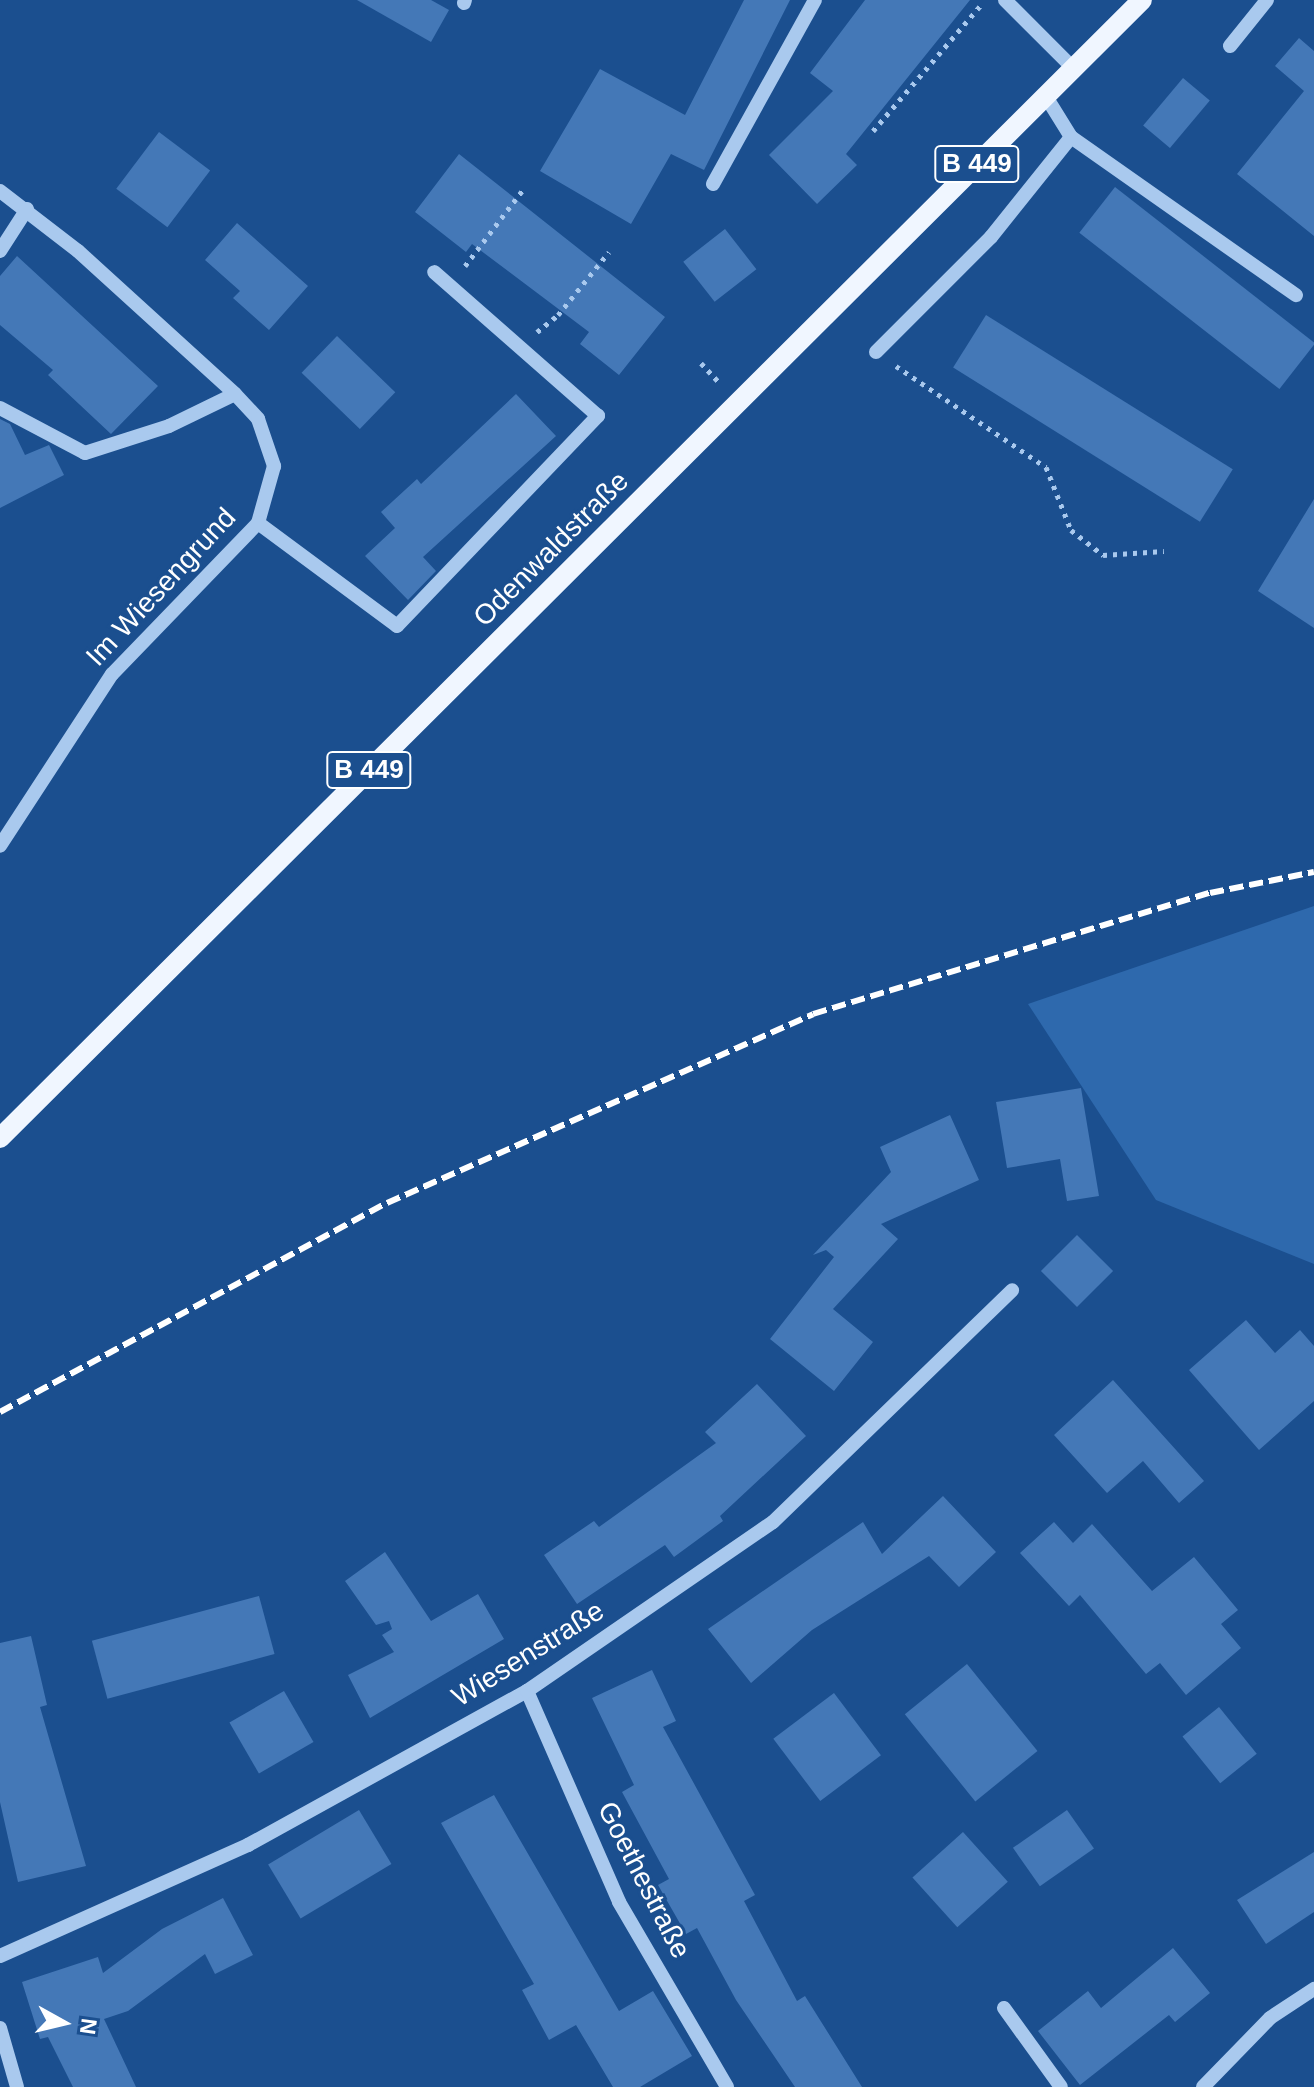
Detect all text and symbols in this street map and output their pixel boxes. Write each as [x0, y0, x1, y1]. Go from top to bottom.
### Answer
road number: B 449 [933, 142, 1021, 186]
street label: Odenwaldstraße [466, 464, 636, 634]
street label: Im Wiesengrund [79, 501, 243, 673]
road number: B 449 [325, 748, 413, 792]
street label: Wiesenstraße [446, 1594, 610, 1714]
street label: Goethestraße [590, 1796, 698, 1964]
north arrow [24, 1983, 104, 2063]
text: N [75, 2017, 102, 2036]

